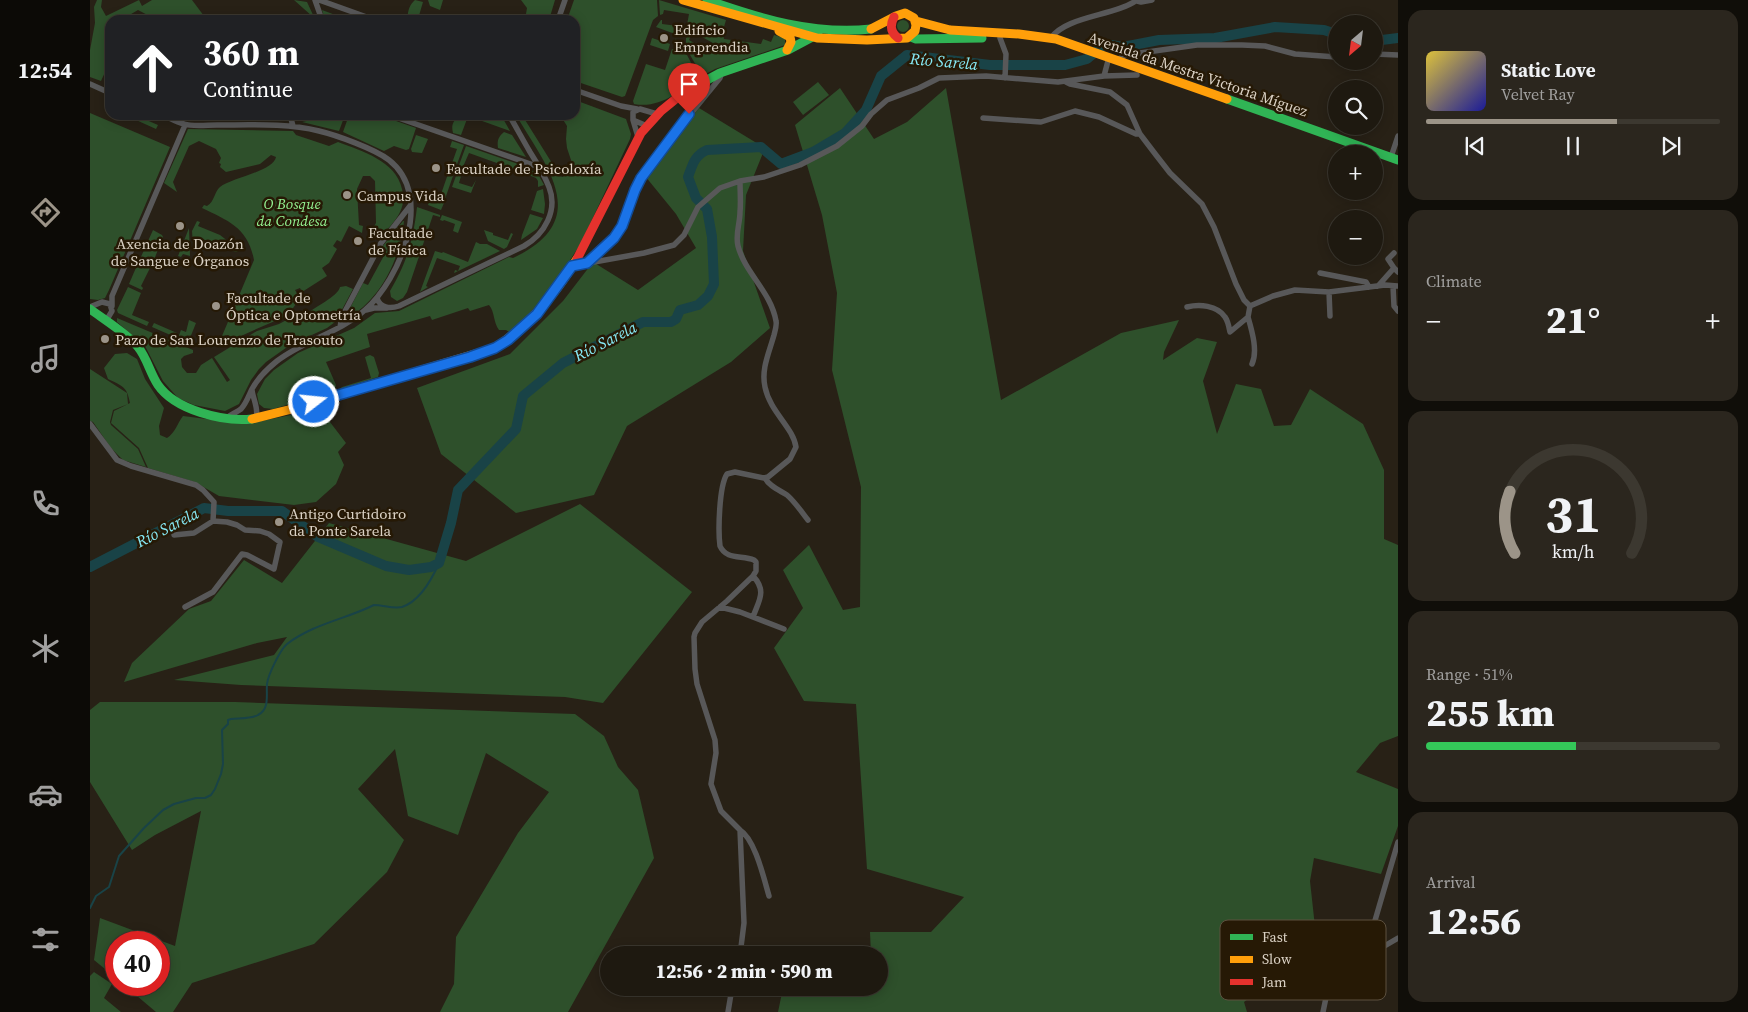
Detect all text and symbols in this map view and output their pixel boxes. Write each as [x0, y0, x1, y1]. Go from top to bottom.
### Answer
north arrow [1328, 15, 1382, 70]
map controls [1328, 15, 1383, 265]
place label: Edificio Emprendia [674, 19, 749, 57]
street label: Avenida da Mestra Victoria Míguez [1085, 26, 1311, 122]
text: 360 m [203, 29, 299, 77]
marker: Edificio Emprendia [658, 32, 670, 44]
icon: ahead [120, 35, 185, 100]
water label: Río Sarela [908, 47, 979, 75]
text: 12:54 [18, 55, 72, 85]
text: Static Love [1501, 57, 1596, 83]
pin [668, 63, 710, 114]
icon: arrive [675, 70, 703, 98]
text: Continue [203, 74, 293, 104]
button: search [1328, 80, 1383, 135]
text: Velvet Ray [1501, 83, 1575, 105]
icon: previous [1461, 132, 1489, 160]
icon: pause [1559, 132, 1587, 160]
icon: next [1657, 132, 1685, 160]
button: + [1328, 145, 1383, 200]
place label: Facultade de Psicoloxía [446, 158, 602, 179]
marker: Facultade de Psicoloxía [430, 162, 442, 174]
place label: Campus Vida [357, 185, 445, 206]
marker: Campus Vida [341, 189, 353, 201]
park label: O Bosque da Condesa [256, 193, 328, 231]
icon: directions [28, 195, 63, 230]
button: − [1328, 210, 1383, 265]
marker: Axencia de Doazón de Sangue e Órganos [174, 220, 186, 232]
place label: Facultade de Física [368, 222, 433, 260]
place label: Axencia de Doazón de Sangue e Órganos [111, 233, 249, 271]
marker: Facultade de Física [352, 235, 364, 247]
text: Climate [1426, 270, 1482, 292]
place label: Facultade de Óptica e Optometría [226, 287, 361, 325]
text: 21° [1546, 294, 1600, 346]
marker: Facultade de Óptica e Optometría [210, 300, 222, 312]
text: − [1426, 302, 1441, 340]
text: + [1705, 302, 1720, 340]
water label: Río Sarela [569, 315, 641, 367]
place label: Pazo de San Lourenzo de Trasouto [115, 329, 343, 350]
marker: Pazo de San Lourenzo de Trasouto [99, 333, 111, 345]
icon: music [28, 341, 63, 376]
position arrow [287, 375, 339, 427]
text: 31 [1545, 478, 1601, 549]
icon: phone [28, 486, 63, 521]
water label: Río Sarela [131, 501, 203, 553]
place label: Antigo Curtidoiro da Ponte Sarela [289, 503, 406, 541]
marker: Antigo Curtidoiro da Ponte Sarela [273, 516, 285, 528]
text: km/h [1552, 539, 1595, 564]
icon: climate [28, 631, 63, 666]
text: Range · 51% [1426, 663, 1513, 685]
text: 255 km [1426, 687, 1554, 739]
icon: car [28, 777, 63, 812]
text: Arrival [1426, 871, 1475, 893]
text: 12:56 [1426, 895, 1521, 947]
legend [1220, 920, 1386, 1000]
icon: filters [28, 922, 63, 957]
text: Fast [1262, 927, 1288, 947]
speed limit sign: 40 [105, 931, 170, 996]
text: Slow [1262, 949, 1292, 969]
text: 12:56 · 2 min · 590 m [655, 958, 833, 984]
text: Jam [1261, 972, 1287, 992]

